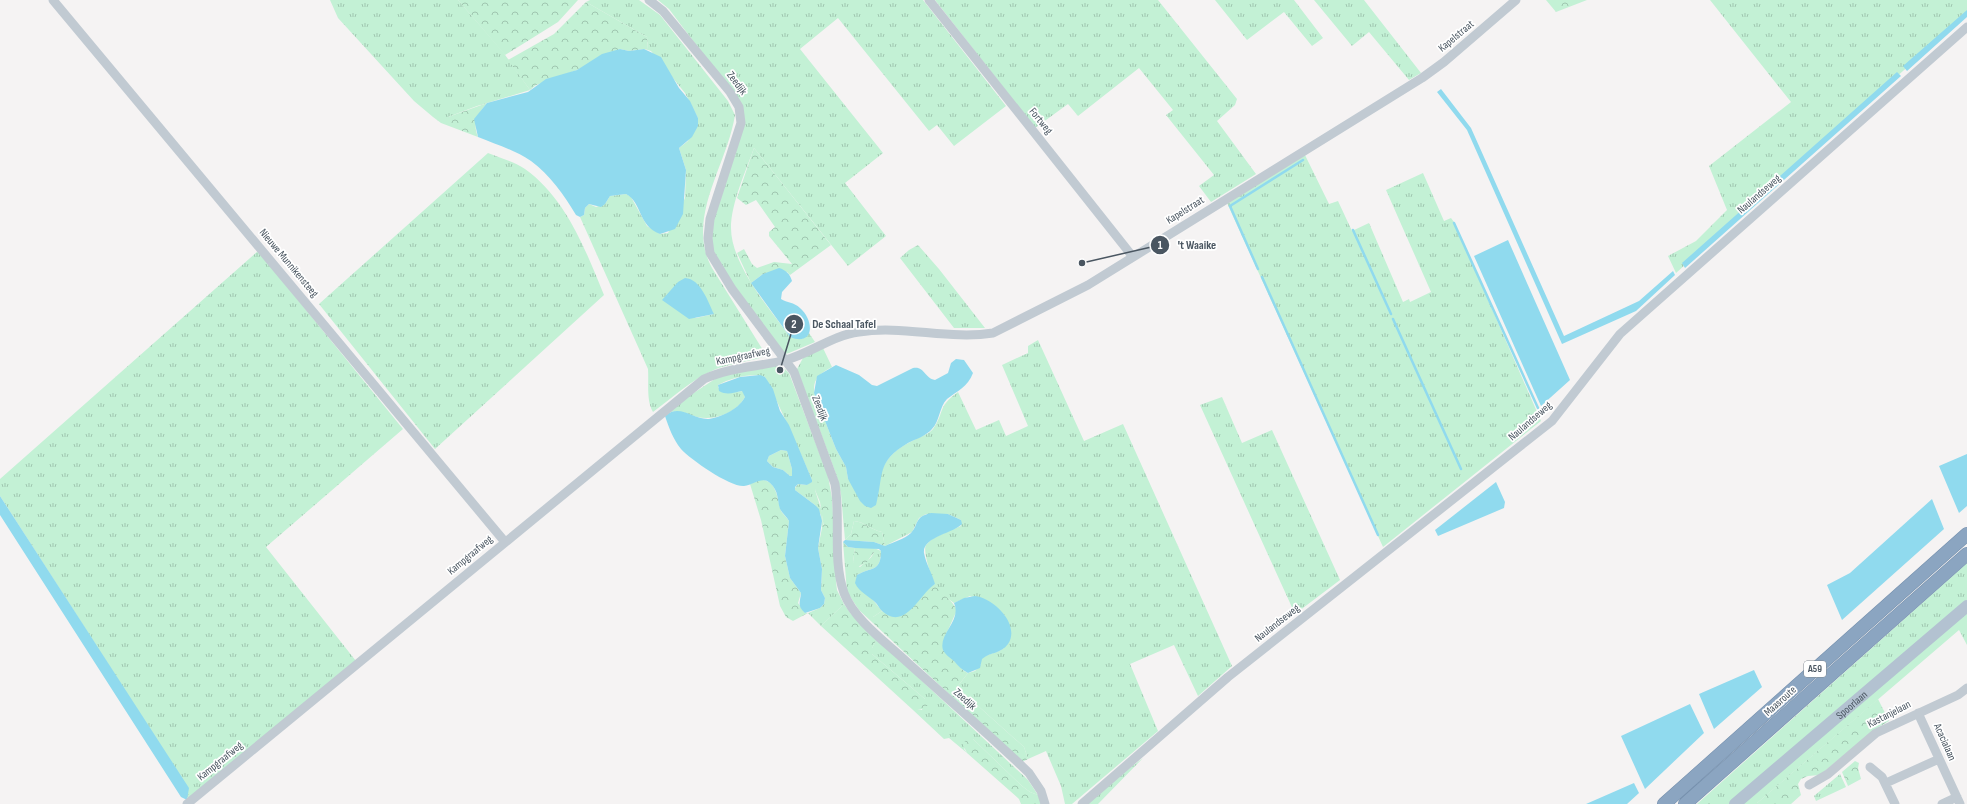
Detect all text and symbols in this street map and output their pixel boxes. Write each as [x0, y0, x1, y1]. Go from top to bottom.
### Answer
street label: Kapelstraat [1436, 17, 1477, 55]
street label: Zeedijk [724, 69, 750, 98]
street label: Fortweg [1026, 105, 1056, 137]
street label: Naulandseweg [1735, 171, 1784, 216]
street label: Kapelstraat [1164, 193, 1207, 227]
street label: Nieuwe Munnikensteeg [257, 226, 322, 300]
callout: 't Waaike [1150, 233, 1225, 257]
text: 1 [1158, 238, 1163, 253]
text: 't Waaike [1178, 238, 1216, 253]
callout: De Schaal Tafel [784, 312, 884, 336]
text: 2 [791, 317, 797, 332]
text: De Schaal Tafel [812, 317, 876, 332]
street label: Kampgraafweg [715, 344, 772, 368]
street label: Zeedijk [809, 394, 831, 423]
street label: Naulandseweg [1506, 398, 1555, 443]
street label: Kampgraafweg [445, 532, 496, 578]
street label: Naulandseweg [1252, 601, 1302, 645]
road number: A59 [1804, 661, 1826, 677]
street label: Maasroute [1761, 683, 1799, 719]
street label: Zeedijk [951, 685, 980, 713]
street label: Spoorlaan [1833, 688, 1870, 722]
street label: Kastanjelaan [1865, 697, 1913, 730]
street label: Acacialaan [1931, 721, 1959, 763]
street label: Kampgraafweg [195, 738, 246, 783]

